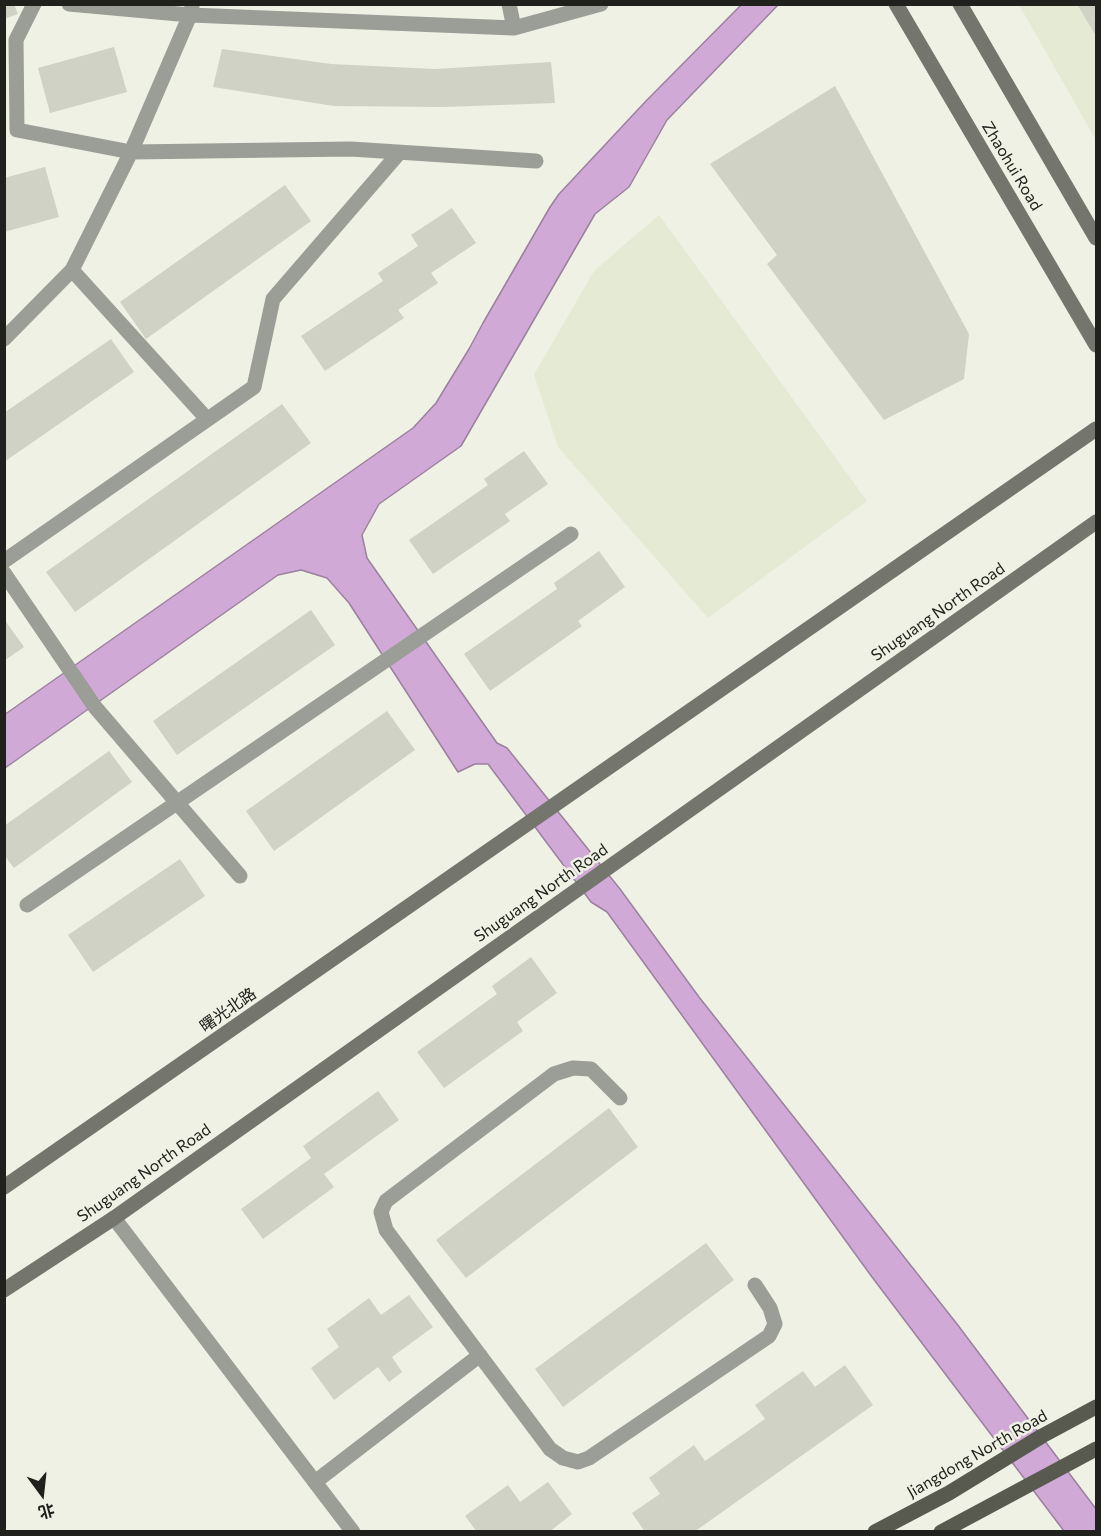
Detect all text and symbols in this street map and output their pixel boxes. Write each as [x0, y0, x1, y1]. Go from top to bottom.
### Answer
street label: Zhaohui Road [978, 118, 1046, 214]
street label: Shuguang North Road [868, 559, 1008, 665]
street label: Shuguang North Road [471, 840, 611, 946]
street label: 曙光北路 [196, 984, 260, 1036]
street label: Shuguang North Road [74, 1120, 214, 1226]
street label: Jiangdong North Road [903, 1406, 1051, 1502]
north arrow [12, 1464, 72, 1524]
text: 北 [37, 1501, 57, 1523]

